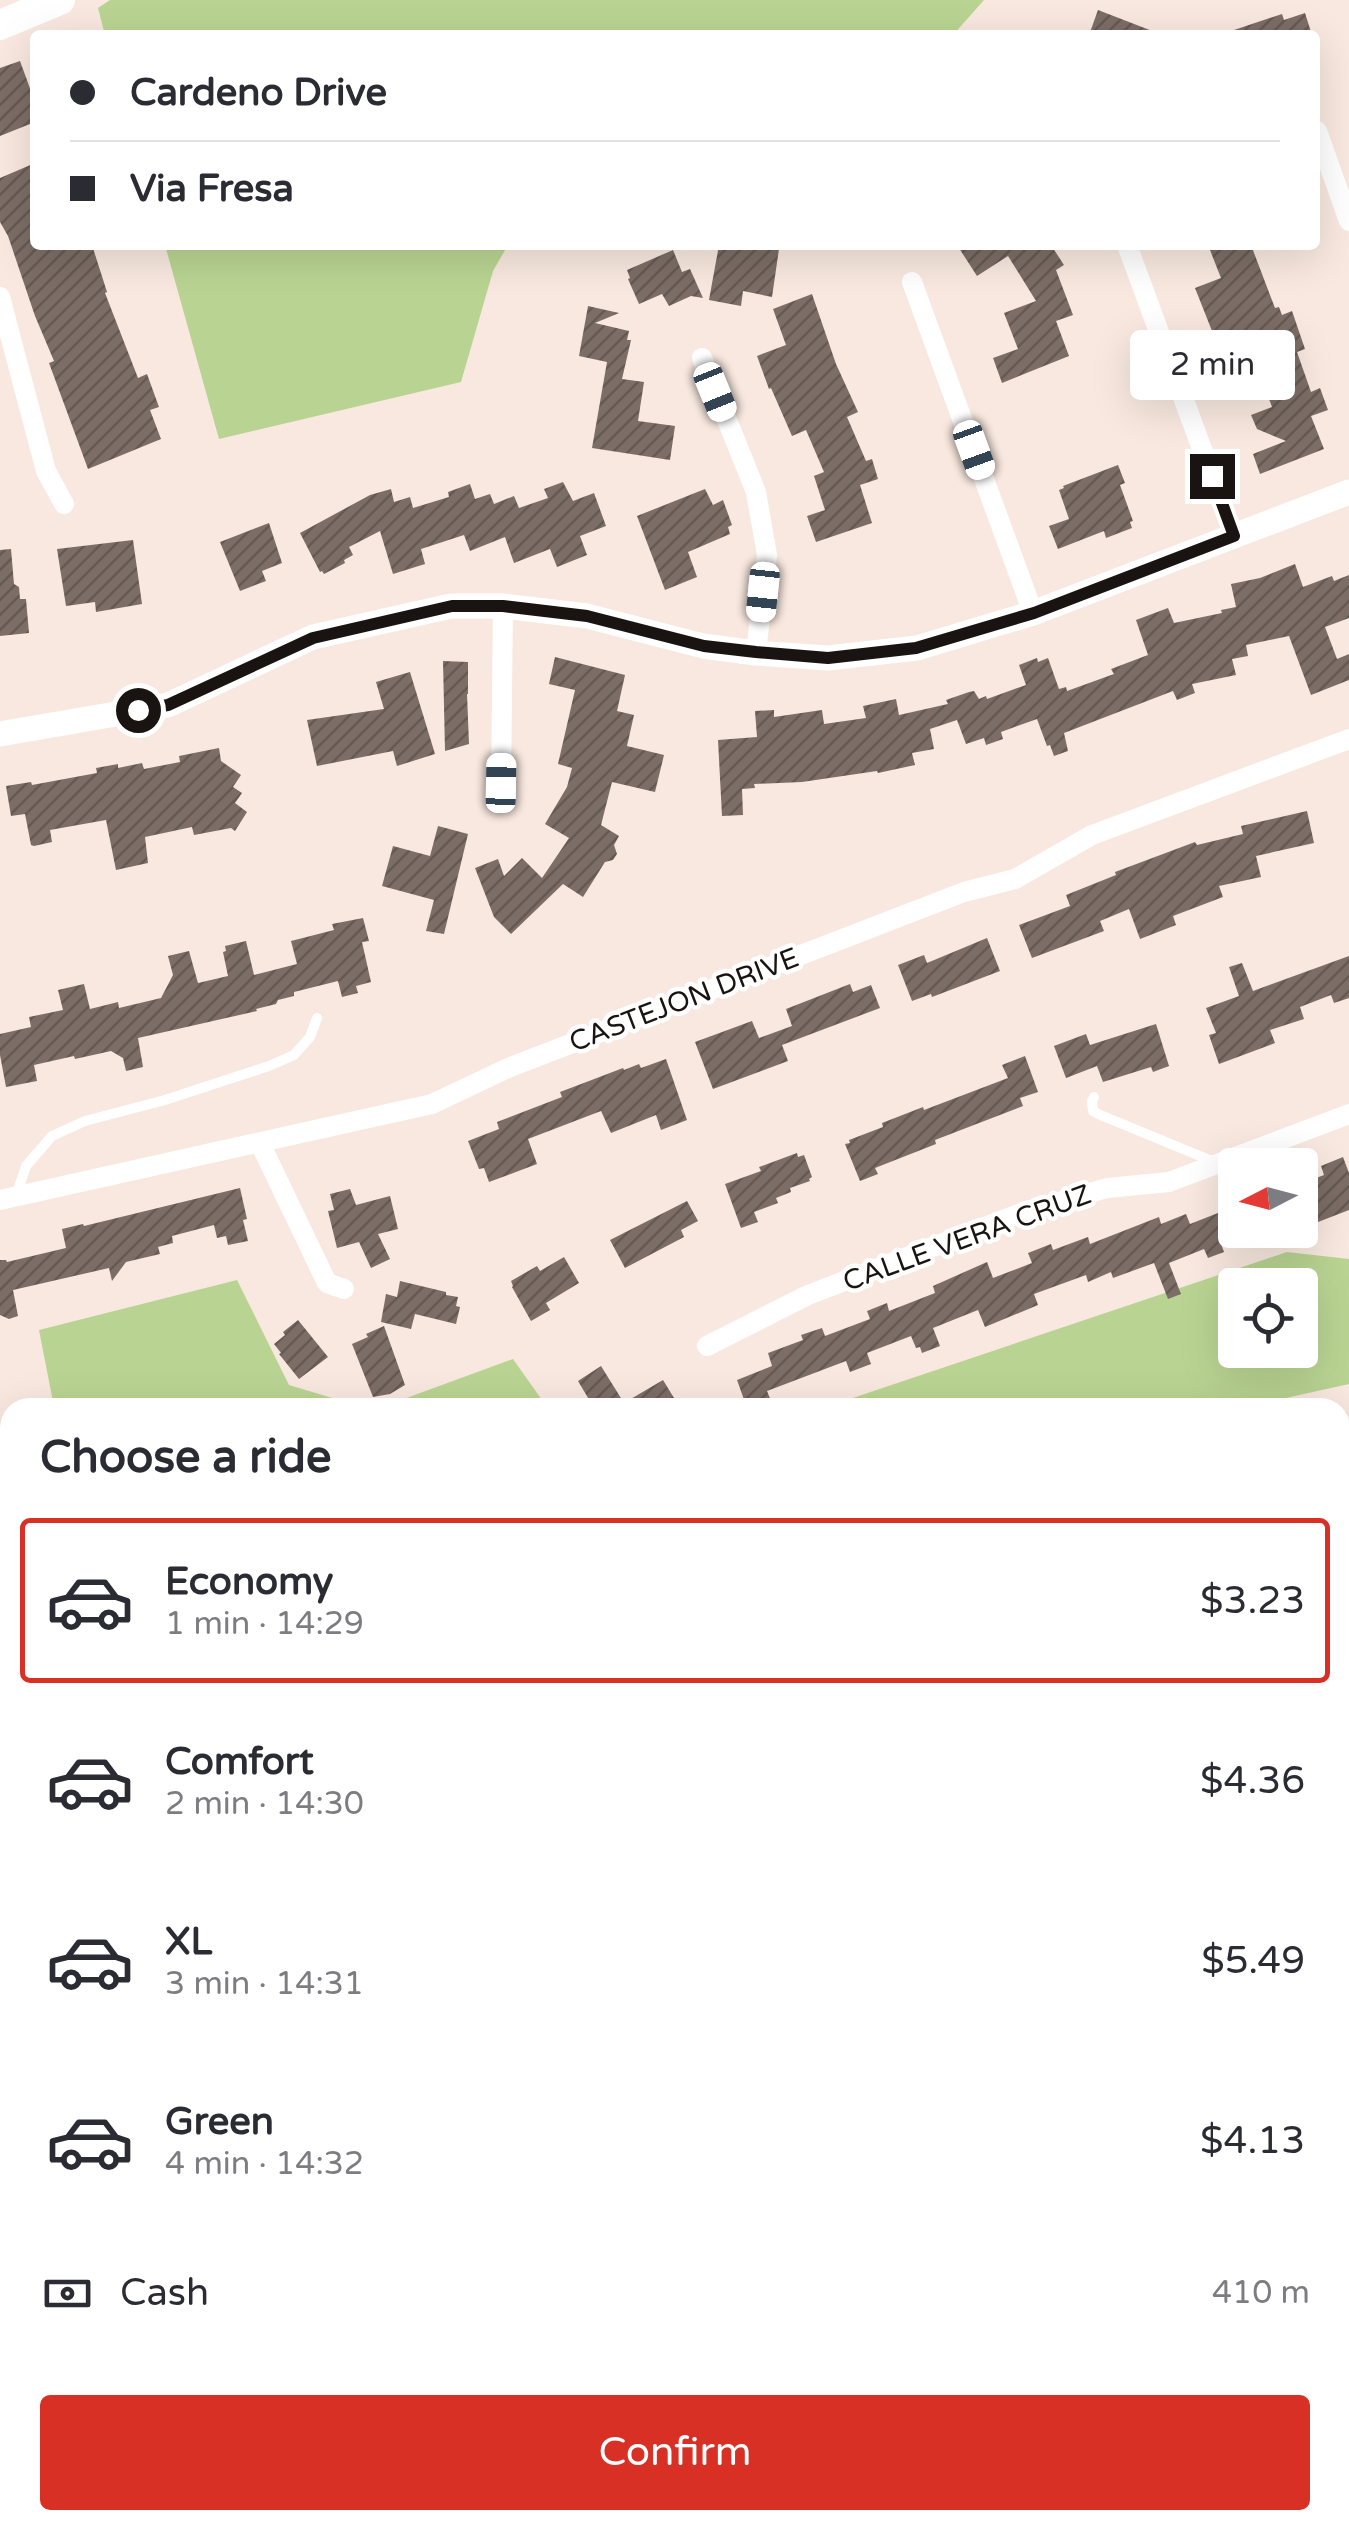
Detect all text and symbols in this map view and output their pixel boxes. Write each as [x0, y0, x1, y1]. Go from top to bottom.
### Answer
text: Cardeno Drive [130, 70, 387, 116]
text: Via Fresa [130, 166, 294, 212]
callout: 2 min [1130, 331, 1294, 401]
text: 2 min [1170, 346, 1255, 384]
car [690, 359, 740, 425]
car [950, 417, 998, 483]
route end [1190, 454, 1235, 499]
car [745, 561, 781, 623]
route start [116, 688, 161, 733]
car [485, 753, 517, 813]
street label: CASTEJON DRIVE [564, 941, 804, 1059]
north arrow [1218, 1148, 1318, 1248]
map controls [1218, 1148, 1318, 1368]
street label: CALLE VERA CRUZ [838, 1177, 1096, 1299]
button: locate [1218, 1268, 1318, 1368]
text: Choose a ride [40, 1431, 331, 1485]
icon: car [45, 1556, 135, 1646]
text: Economy [165, 1559, 333, 1605]
text: $3.23 [1200, 1578, 1305, 1624]
text: 1 min · 14:29 [165, 1605, 364, 1643]
icon: car [45, 1736, 135, 1826]
text: Comfort [165, 1739, 314, 1785]
text: $4.36 [1200, 1758, 1305, 1804]
text: 2 min · 14:30 [165, 1785, 364, 1823]
icon: car [45, 1916, 135, 2006]
text: XL [165, 1919, 212, 1965]
text: $5.49 [1201, 1938, 1305, 1984]
text: 3 min · 14:31 [165, 1965, 364, 2003]
icon: car [45, 2096, 135, 2186]
text: Green [165, 2099, 274, 2145]
text: $4.13 [1200, 2118, 1305, 2164]
text: 4 min · 14:32 [165, 2145, 364, 2183]
icon: cash [40, 2266, 95, 2321]
text: Cash [120, 2270, 209, 2316]
text: 410 m [1212, 2274, 1310, 2312]
button: Confirm [40, 2395, 1310, 2510]

